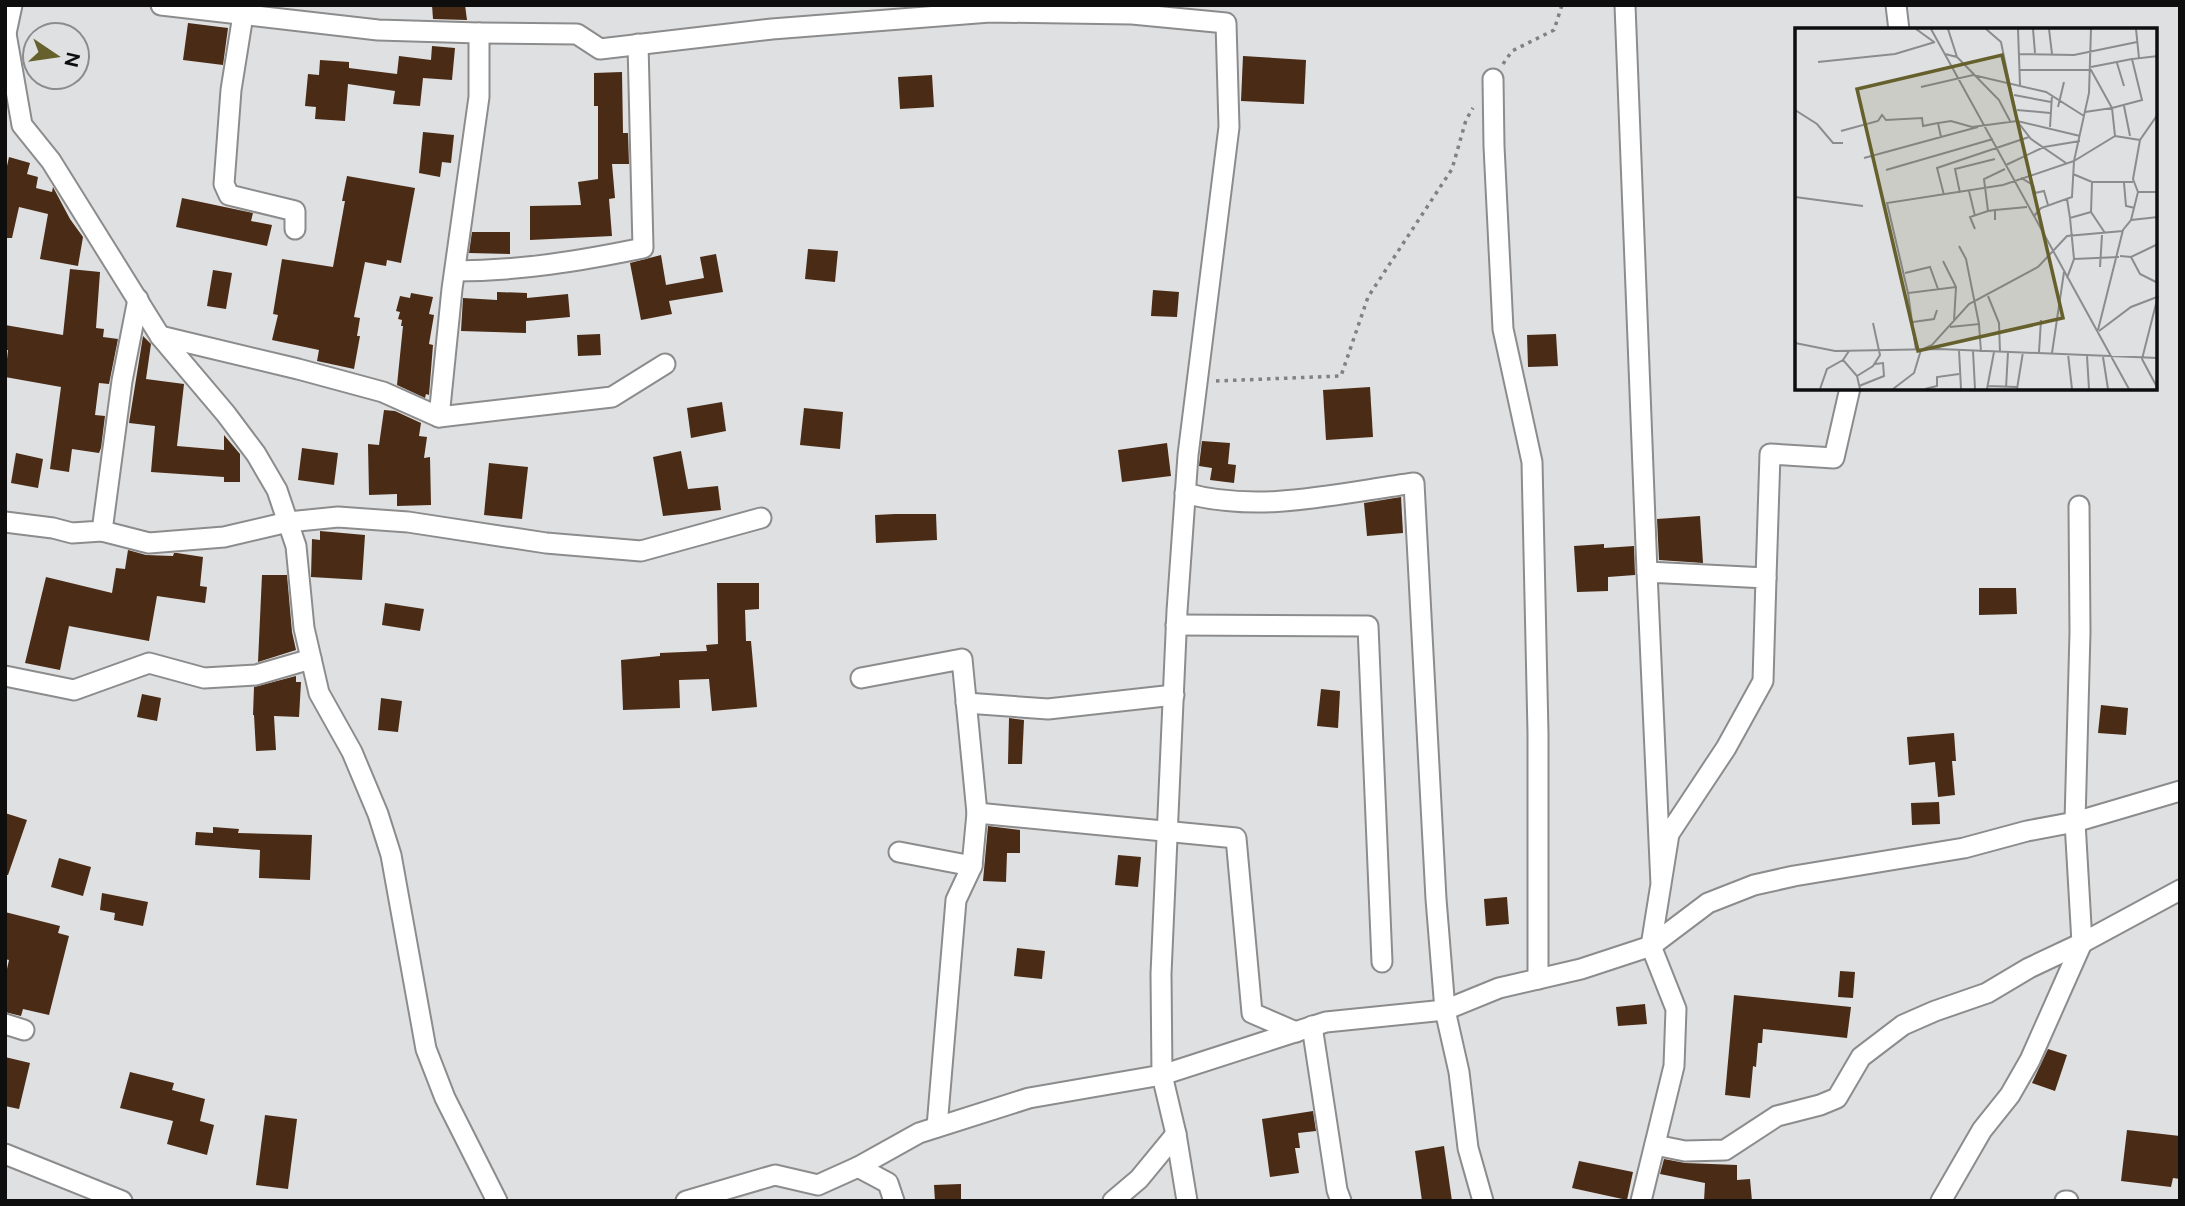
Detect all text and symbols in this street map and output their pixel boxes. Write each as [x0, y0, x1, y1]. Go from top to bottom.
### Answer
north arrow [21, 21, 91, 91]
inset map [1795, 28, 2157, 390]
text: N [59, 50, 85, 69]

